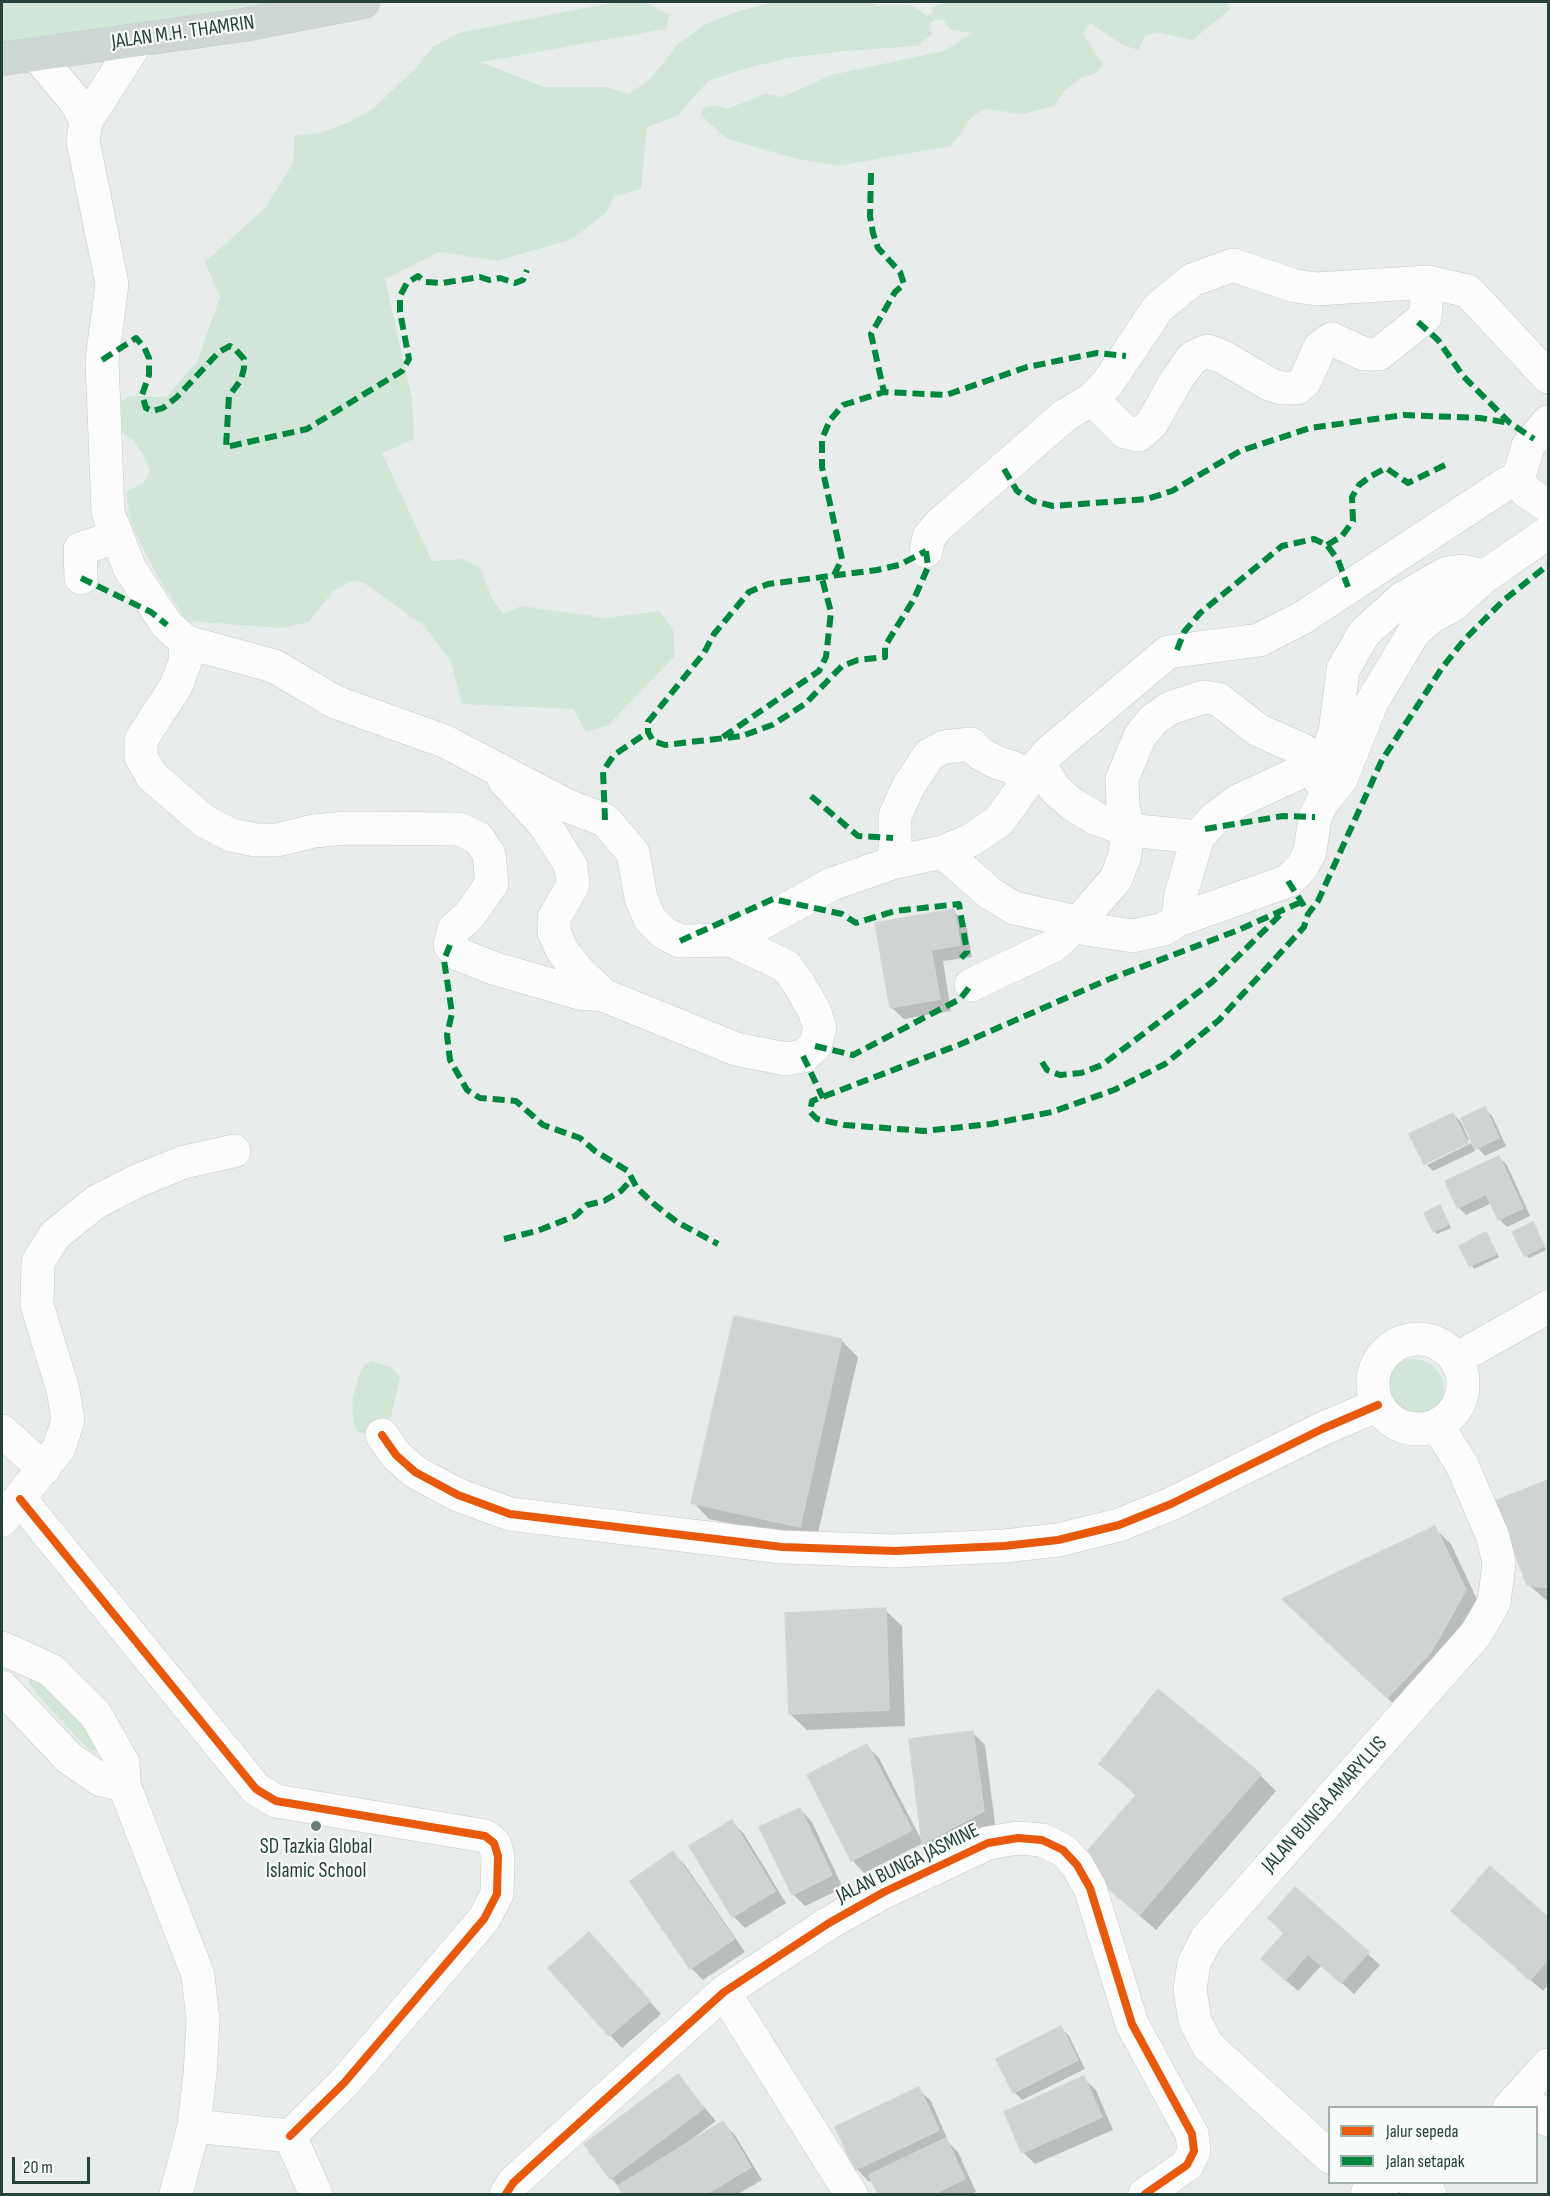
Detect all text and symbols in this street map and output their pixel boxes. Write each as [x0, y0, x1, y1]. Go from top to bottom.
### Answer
street label: JALAN M.H. THAMRIN [110, 10, 256, 56]
street label: JALAN BUNGA AMARYLLIS [1257, 1732, 1393, 1878]
street label: JALAN BUNGA JASMINE [832, 1818, 984, 1910]
marker: SD Tazkia Global Islamic School [309, 1819, 323, 1833]
place label: SD Tazkia Global Islamic School [260, 1835, 372, 1885]
legend [1328, 2106, 1538, 2184]
text: Jalur sepeda [1386, 2121, 1458, 2142]
scale bar [15, 2145, 93, 2183]
text: Jalan setapak [1386, 2151, 1465, 2172]
text: 20 m [23, 2157, 53, 2178]

